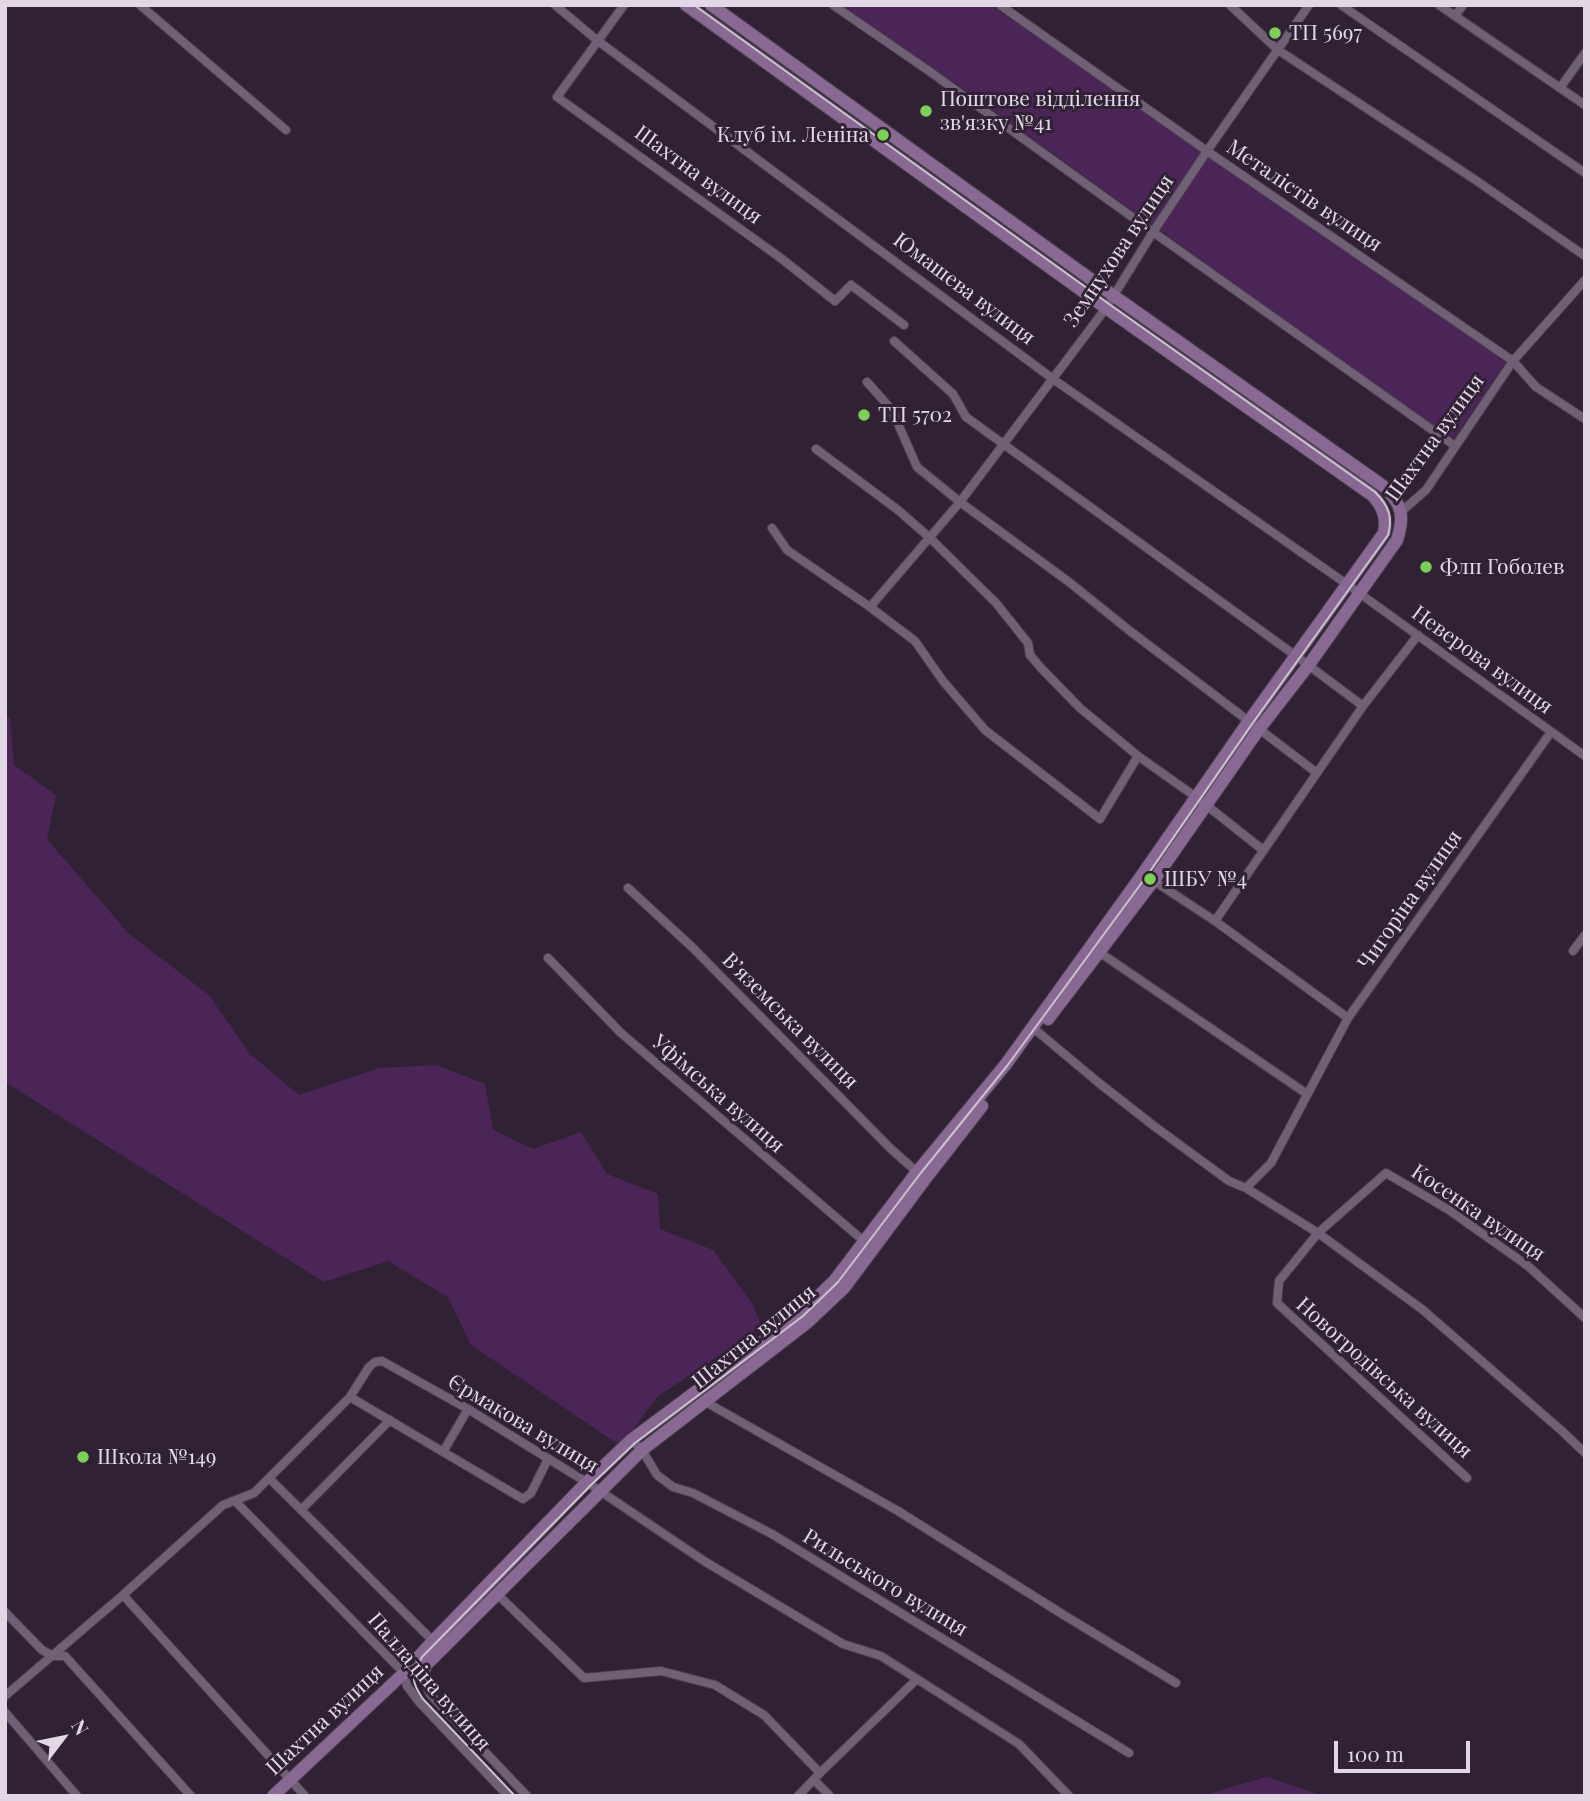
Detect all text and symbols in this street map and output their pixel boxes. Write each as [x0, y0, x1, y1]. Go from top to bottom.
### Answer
place label: ТП 5697 [1289, 20, 1362, 46]
marker: ТП 5697 [1267, 25, 1283, 41]
place label: Поштове відділення зв'язку №41 [940, 86, 1140, 136]
marker: Поштове відділення зв'язку №41 [918, 103, 934, 119]
street label: Шахтна вулиця [629, 120, 767, 230]
place label: Клуб ім. Леніна [717, 122, 869, 148]
marker: Клуб ім. Леніна [875, 127, 891, 143]
street label: Металістів вулиця [1221, 135, 1387, 257]
street label: Земнухова вулиця [1059, 170, 1179, 332]
street label: Юмашева вулиця [888, 228, 1040, 350]
street label: Шахтна вулиця [1380, 369, 1490, 507]
place label: ТП 5702 [878, 402, 952, 428]
marker: ТП 5702 [856, 407, 872, 423]
place label: Флп Гоболев [1440, 554, 1564, 580]
marker: Флп Гоболев [1418, 559, 1434, 575]
street label: Неверова вулиця [1407, 600, 1557, 720]
street label: Чигоріна вулиця [1353, 826, 1467, 974]
place label: ШБУ №4 [1164, 866, 1247, 892]
marker: ШБУ №4 [1142, 871, 1158, 887]
street label: В’яземська вулиця [717, 948, 863, 1094]
street label: Уфімська вулиця [647, 1030, 789, 1158]
street label: Косенка вулиця [1406, 1159, 1550, 1267]
street label: Шахтна вулиця [687, 1280, 821, 1394]
street label: Новогродівська вулиця [1291, 1292, 1477, 1464]
street label: Єрмакова вулиця [443, 1369, 603, 1479]
place label: Школа №149 [97, 1444, 217, 1470]
marker: Школа №149 [75, 1449, 91, 1465]
street label: Рильського вулиця [798, 1524, 972, 1642]
street label: Палладіна вулиця [362, 1608, 496, 1756]
street label: Шахтна вулиця [261, 1659, 389, 1781]
north arrow [28, 1703, 98, 1773]
text: N [66, 1714, 95, 1740]
scale bar [1338, 1728, 1474, 1772]
text: 100 m [1347, 1739, 1404, 1767]

